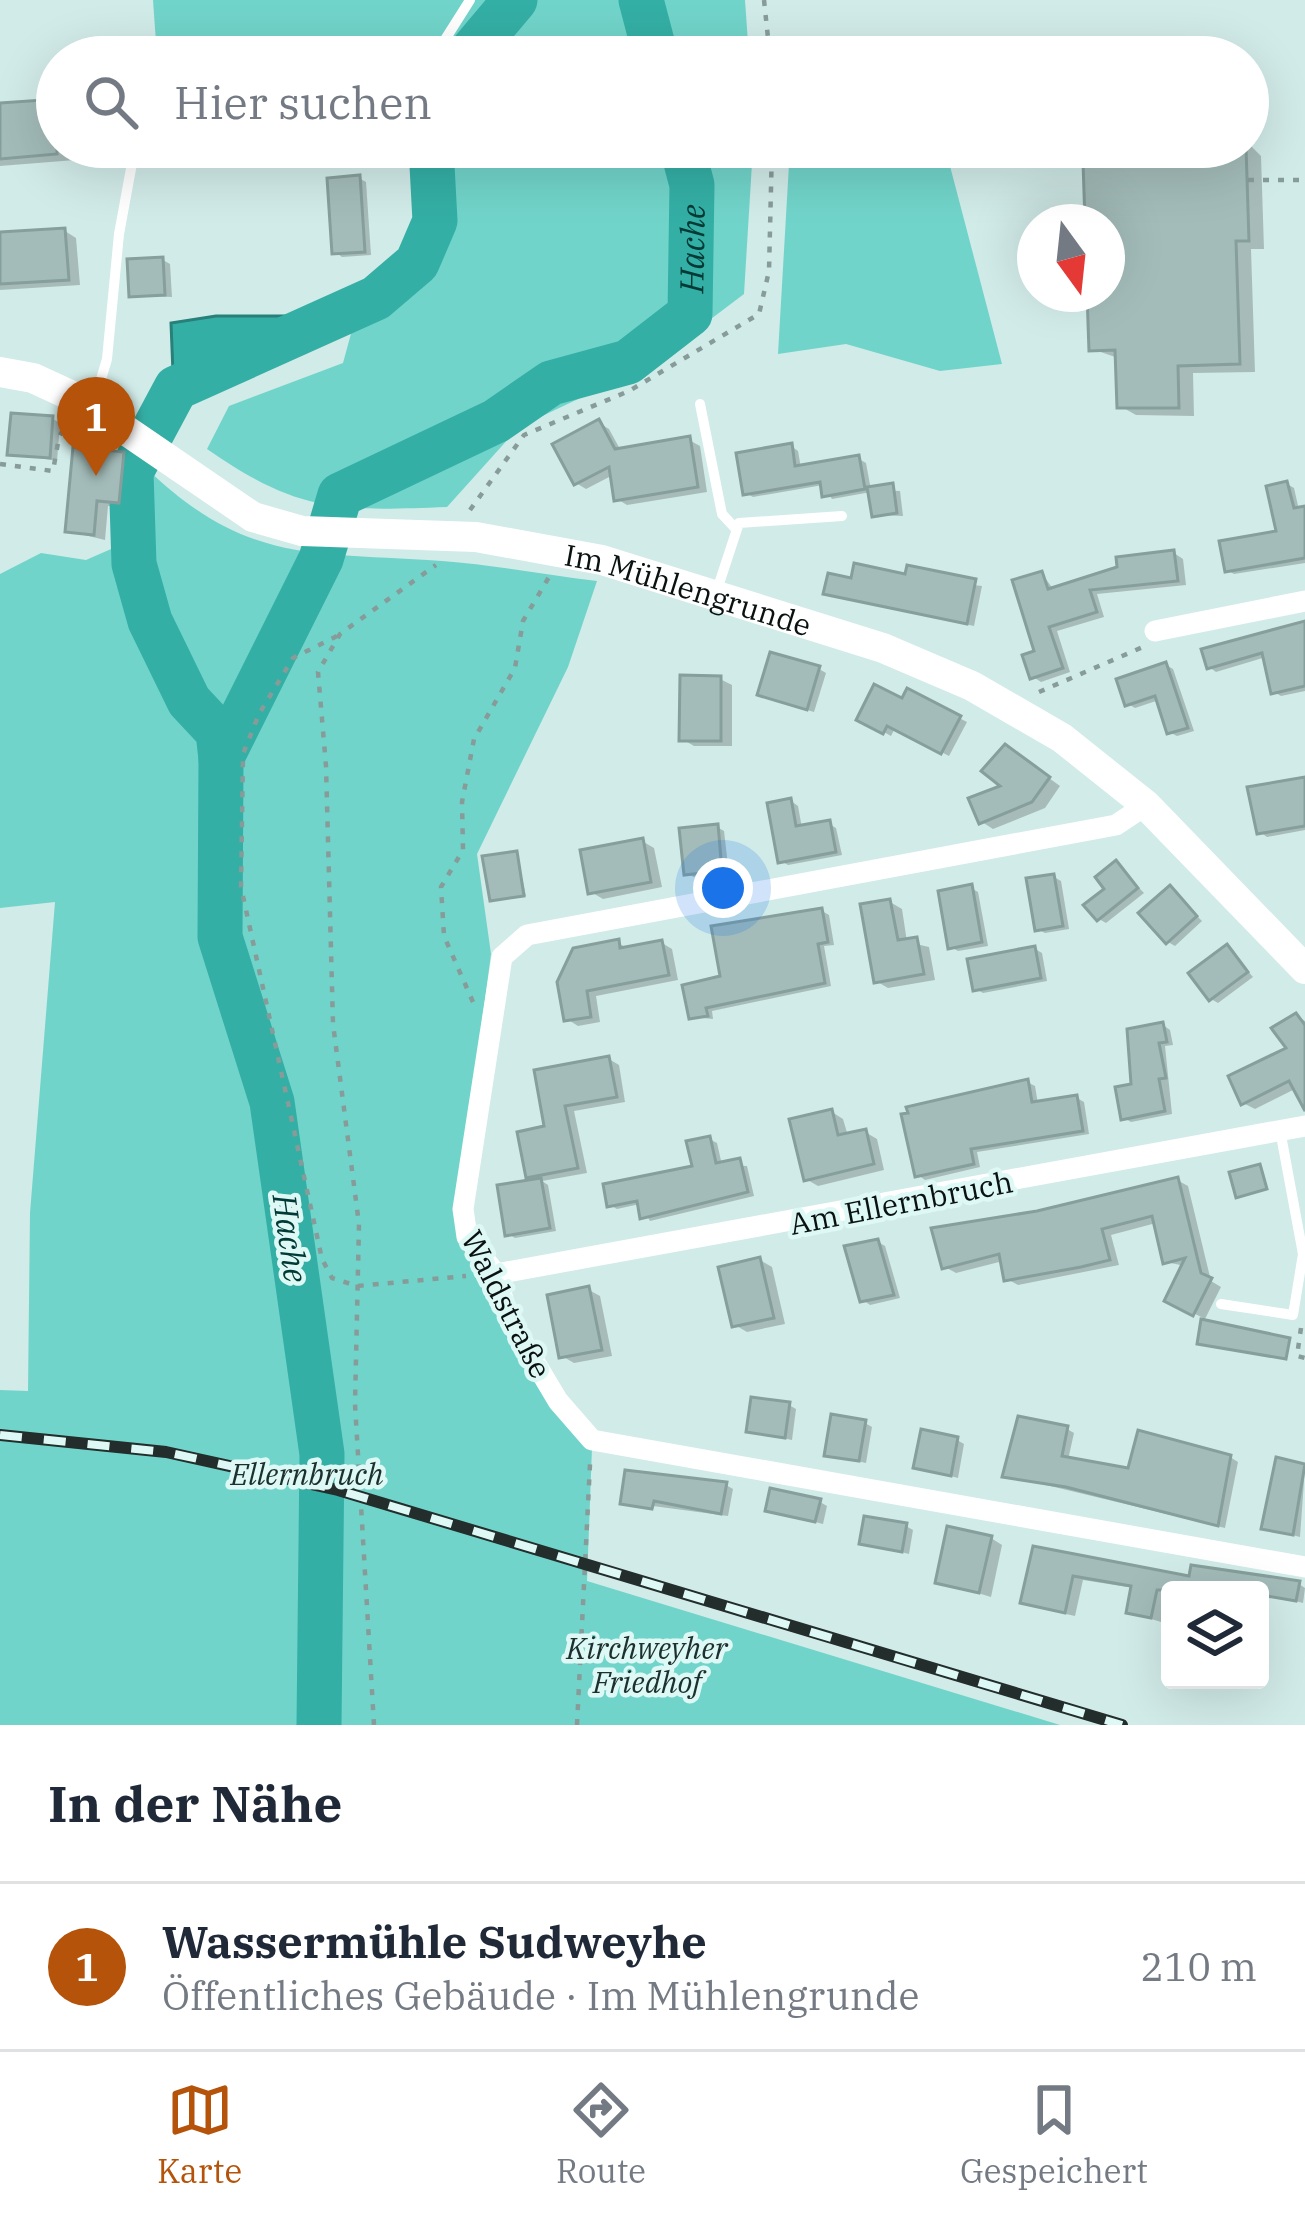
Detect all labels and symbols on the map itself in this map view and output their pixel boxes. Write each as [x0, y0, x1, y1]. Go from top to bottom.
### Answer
water label: Hache [669, 204, 713, 294]
north arrow [1017, 204, 1125, 312]
pin: 1 [57, 377, 135, 476]
street label: Im Mühlengrunde [562, 534, 816, 644]
your location [693, 858, 753, 918]
street label: Am Ellernbruch [786, 1161, 1016, 1243]
water label: Hache [263, 1190, 319, 1285]
street label: Waldstraße [453, 1223, 561, 1385]
park label: Ellernbruch [229, 1454, 384, 1493]
park label: Kirchweyher Friedhof [565, 1628, 729, 1701]

